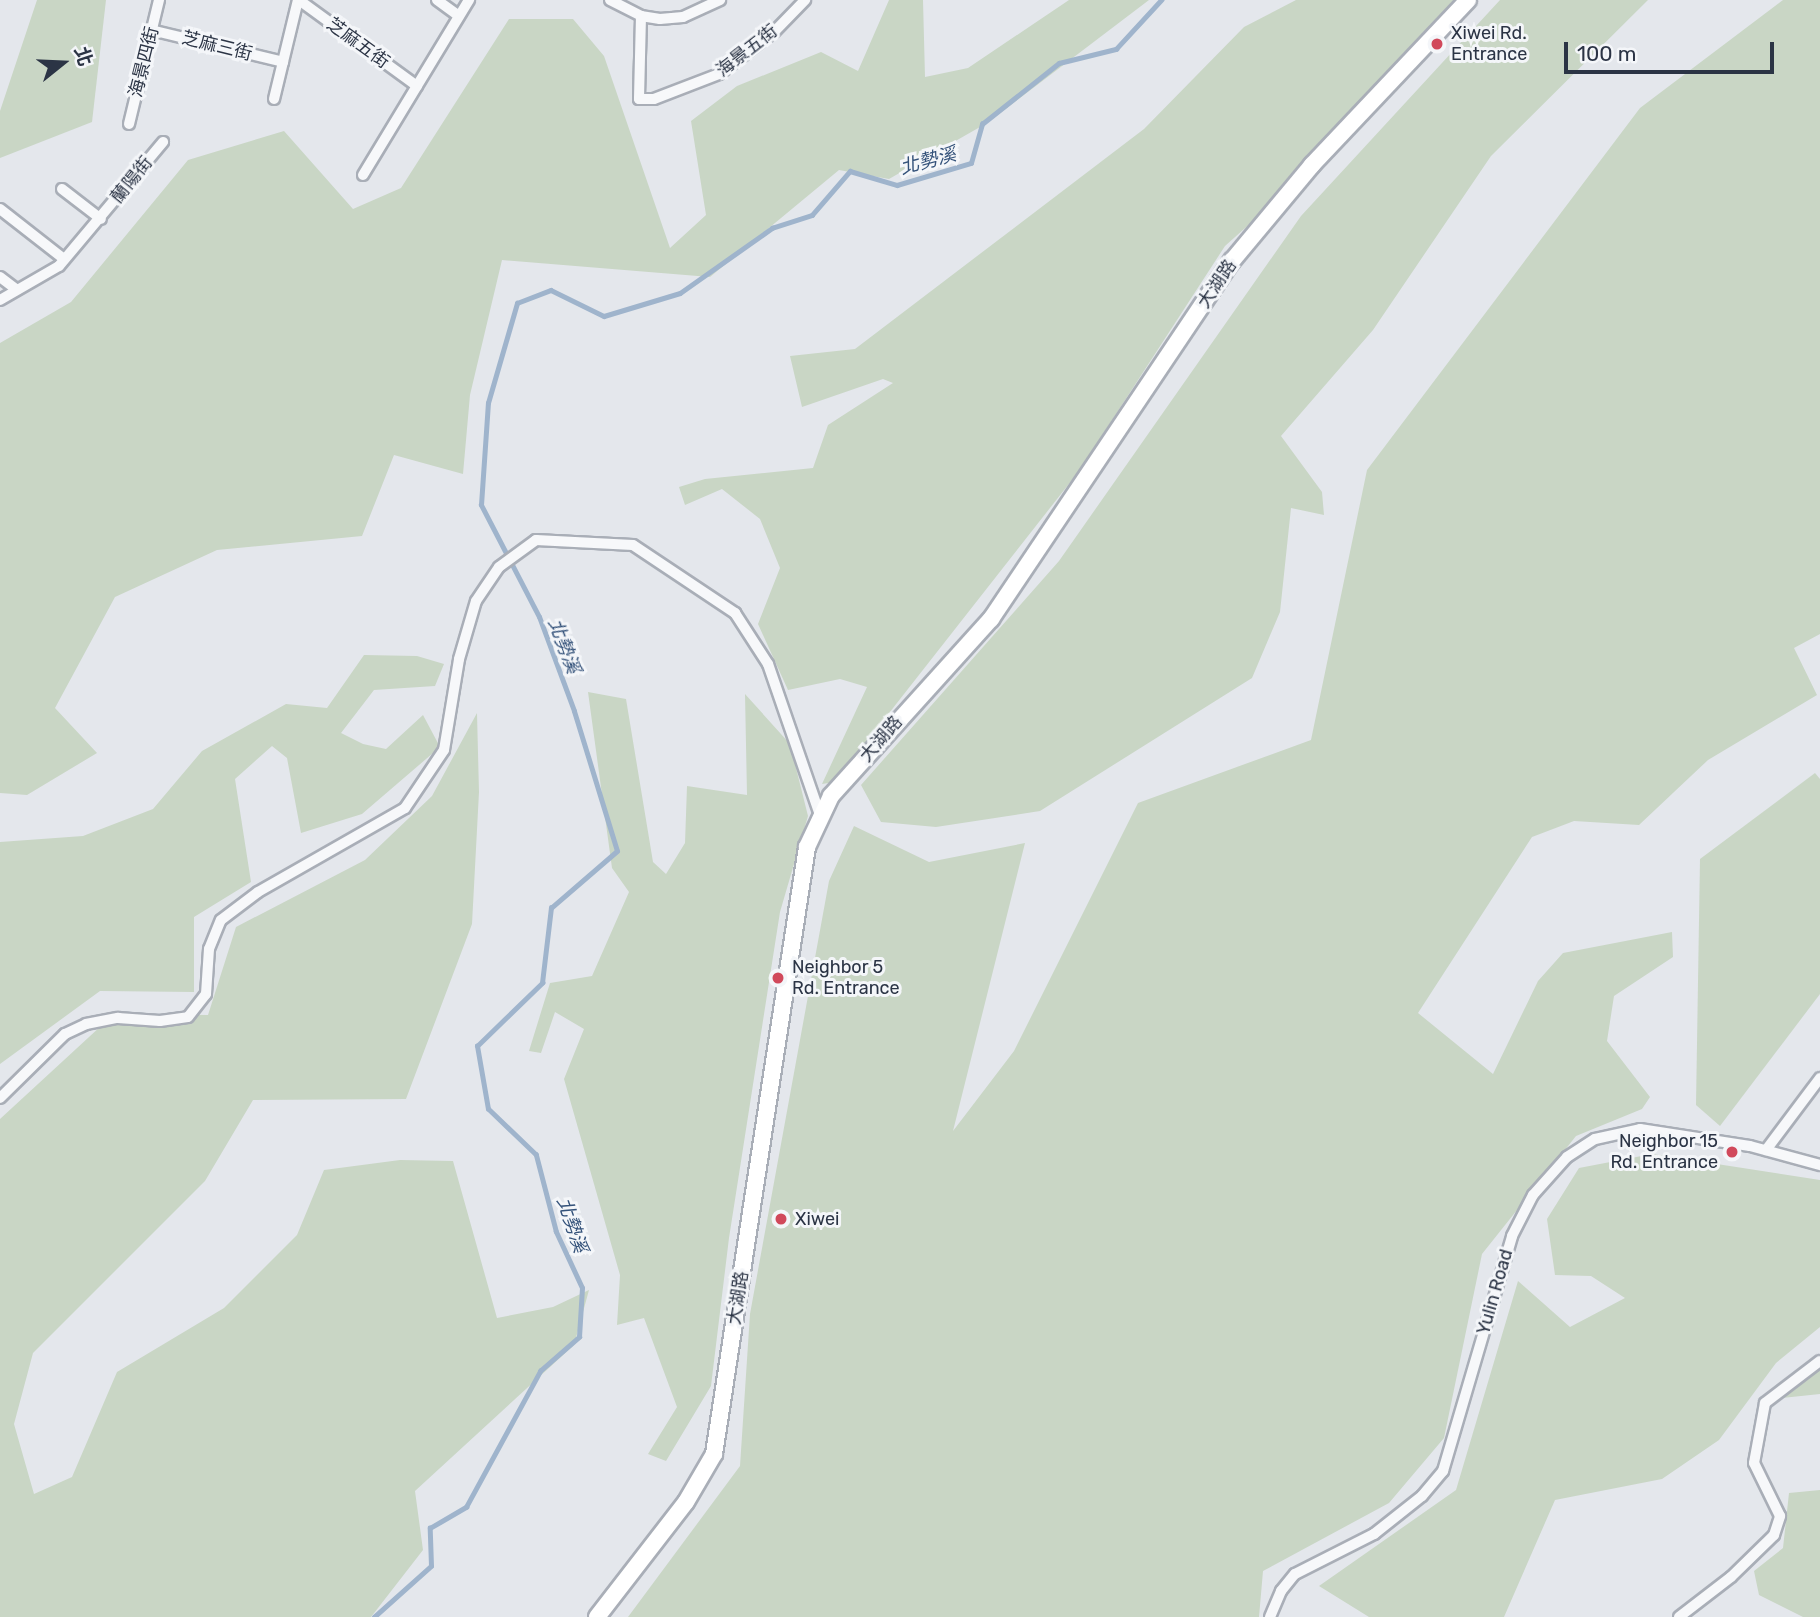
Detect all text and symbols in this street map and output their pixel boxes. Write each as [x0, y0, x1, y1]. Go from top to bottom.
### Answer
street label: 芝麻五街 [323, 13, 393, 73]
street label: 海景五街 [712, 20, 782, 82]
place label: Xiwei Rd. Entrance [1451, 23, 1527, 66]
street label: 海景四街 [125, 24, 163, 100]
street label: 芝麻三街 [179, 27, 255, 65]
north arrow [28, 28, 98, 98]
scale bar [1568, 28, 1778, 72]
marker: Xiwei Rd. Entrance [1429, 36, 1445, 52]
text: 100 m [1577, 41, 1636, 66]
text: 北 [70, 44, 97, 69]
water label: 北勢溪 [898, 143, 958, 179]
street label: 蘭陽街 [107, 152, 157, 208]
street label: 大湖路 [1193, 256, 1241, 312]
water label: 北勢溪 [543, 615, 585, 677]
street label: 大湖路 [855, 712, 907, 766]
place label: Neighbor 5 Rd. Entrance [792, 957, 900, 1000]
marker: Neighbor 5 Rd. Entrance [770, 970, 786, 986]
place label: Neighbor 15 Rd. Entrance [1610, 1131, 1718, 1174]
marker: Neighbor 15 Rd. Entrance [1724, 1144, 1740, 1160]
water label: 北勢溪 [552, 1194, 592, 1256]
place label: Xiwei [795, 1208, 839, 1230]
marker: Xiwei [773, 1211, 789, 1227]
street label: Yulin Road [1472, 1247, 1518, 1337]
street label: 大湖路 [723, 1270, 753, 1326]

